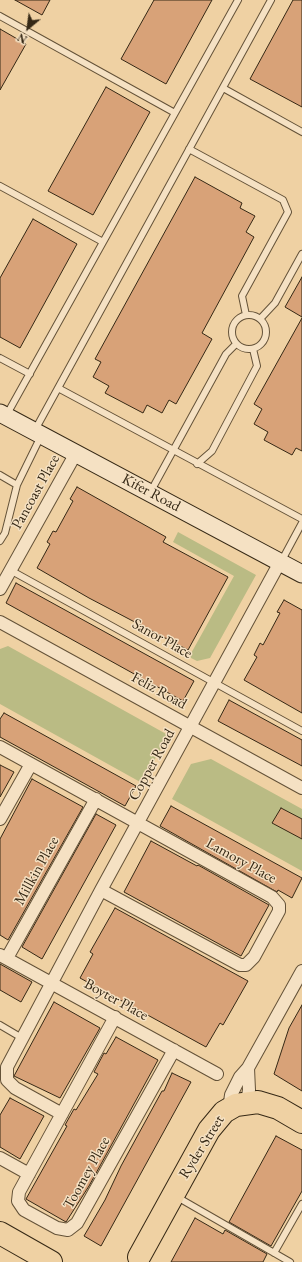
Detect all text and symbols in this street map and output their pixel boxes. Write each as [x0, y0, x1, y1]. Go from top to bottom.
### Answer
north arrow [8, 8, 48, 48]
text: N [15, 30, 29, 47]
street label: Pancoast Place [8, 452, 64, 532]
street label: Kifer Road [119, 470, 183, 516]
street label: Sanor Place [129, 615, 195, 663]
street label: Feliz Road [128, 668, 190, 714]
street label: Copper Road [125, 726, 179, 804]
street label: Millkin Place [11, 834, 63, 908]
street label: Lamory Place [203, 834, 279, 888]
street label: Boyter Place [81, 975, 151, 1025]
street label: Ryder Street [175, 1112, 229, 1182]
street label: Toomey Place [60, 1134, 114, 1212]

